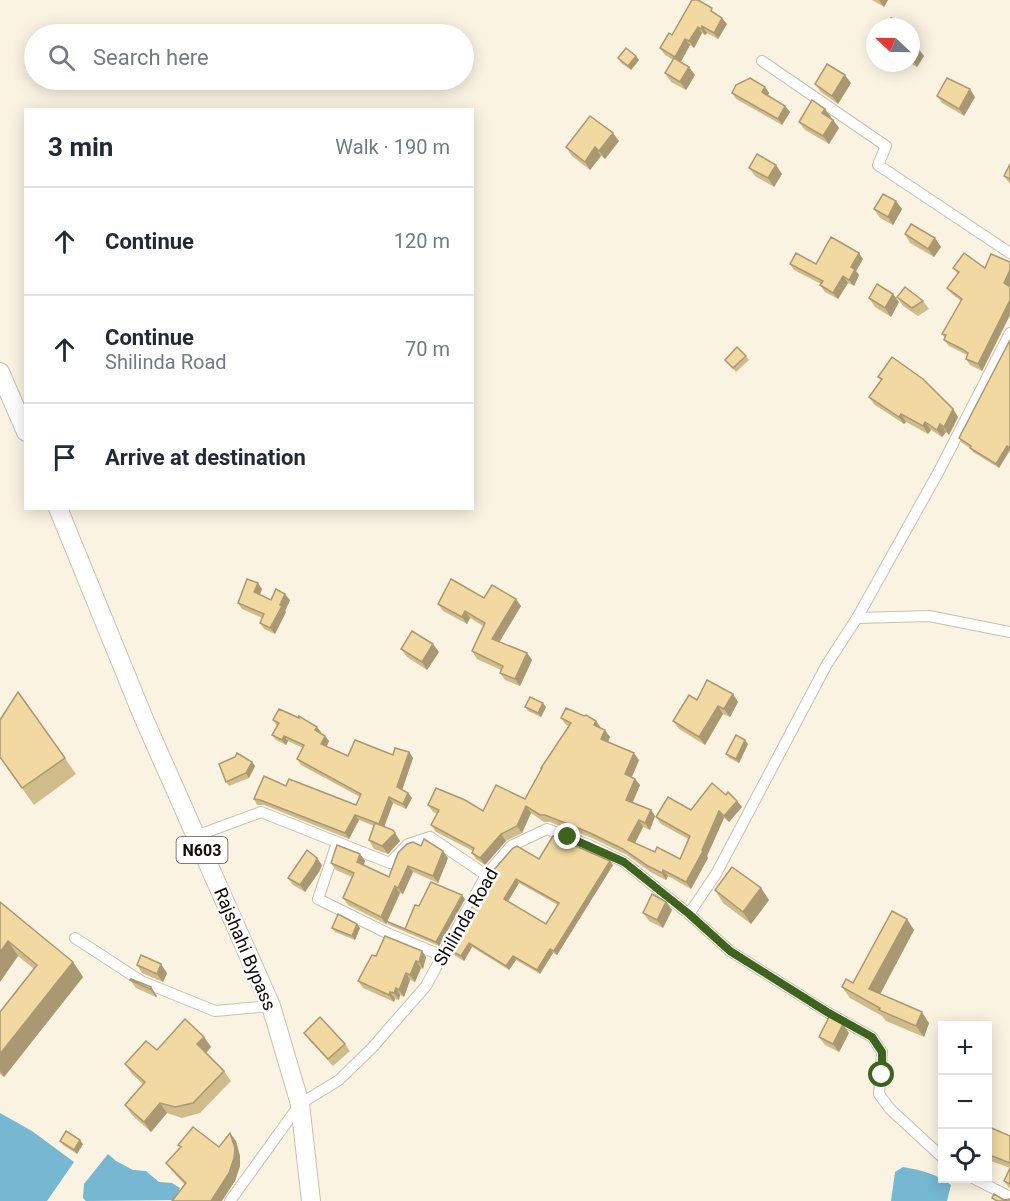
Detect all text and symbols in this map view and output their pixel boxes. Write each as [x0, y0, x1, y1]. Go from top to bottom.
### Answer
north arrow [866, 18, 920, 72]
search box [24, 24, 474, 90]
icon: search [45, 41, 78, 74]
text: Search here [93, 45, 209, 70]
text: 3 min [48, 132, 113, 162]
text: Walk · 190 m [335, 135, 450, 159]
icon: ahead [48, 225, 81, 258]
text: Continue [105, 229, 194, 254]
text: 120 m [394, 229, 450, 253]
text: Continue [105, 325, 194, 350]
icon: ahead [48, 333, 81, 366]
text: 70 m [405, 337, 450, 361]
text: Shilinda Road [105, 350, 227, 374]
icon: arrive [48, 441, 81, 474]
text: Arrive at destination [105, 445, 306, 470]
route end [554, 823, 580, 849]
road number: N603 [176, 837, 228, 863]
street label: Shilinda Road [429, 864, 502, 969]
street label: Rajshahi Bypass [210, 884, 281, 1013]
map controls [938, 1021, 992, 1183]
button: + [938, 1021, 992, 1075]
route start [868, 1061, 894, 1087]
button: − [938, 1075, 992, 1129]
button: locate [938, 1129, 992, 1183]

